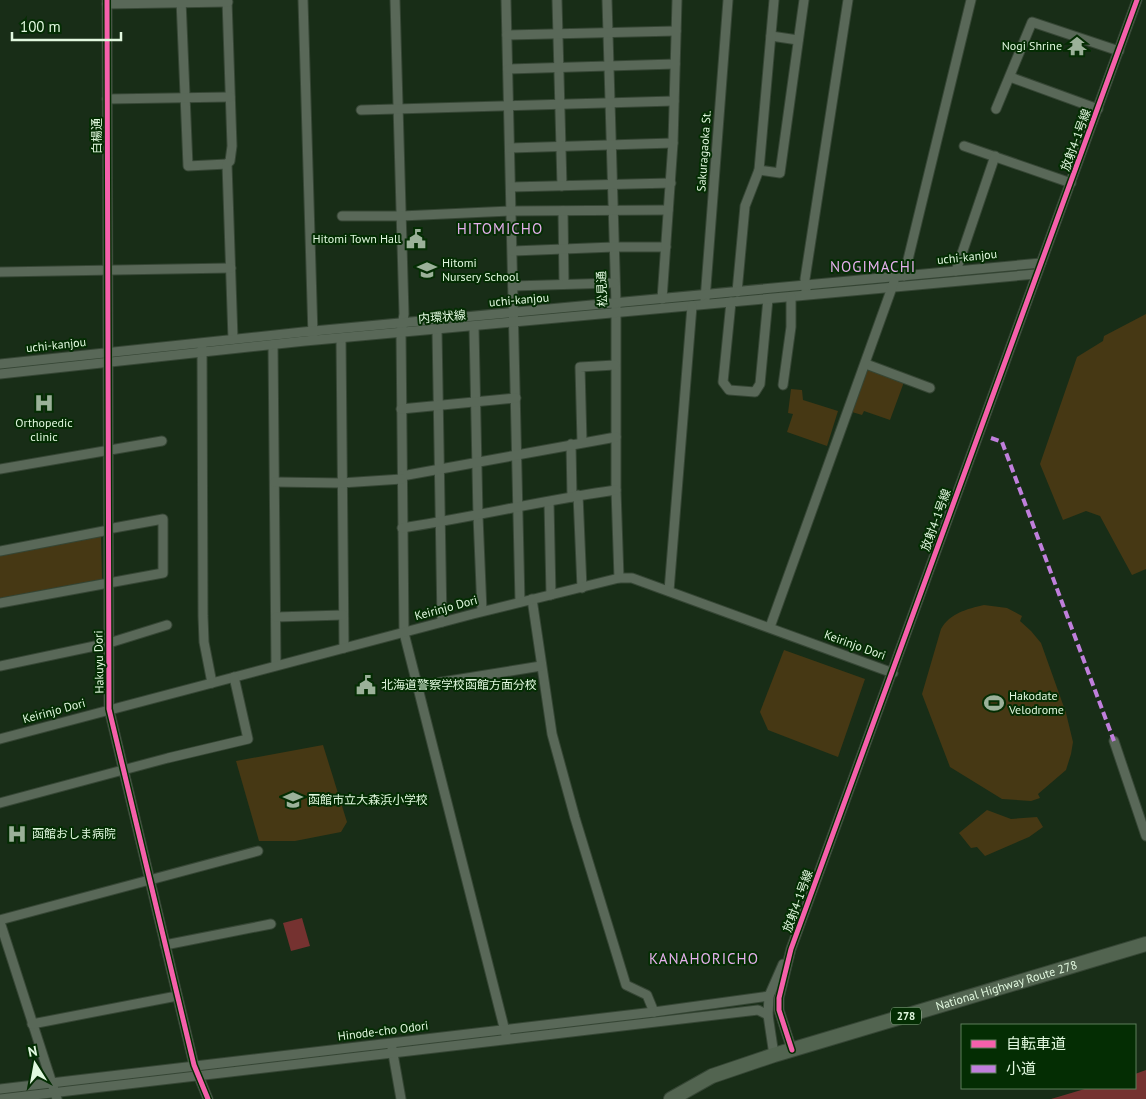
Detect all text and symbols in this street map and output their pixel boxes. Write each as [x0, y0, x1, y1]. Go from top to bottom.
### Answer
scale bar [12, 10, 121, 42]
text: 100 m [20, 17, 61, 36]
temple icon: Nogi Shrine [1066, 35, 1088, 57]
place label: Nogi Shrine [1002, 38, 1062, 53]
street label: 放射4-1号線 [1057, 107, 1094, 173]
street label: Sakuragaoka St. [693, 110, 714, 192]
street label: 白楊通 [89, 118, 104, 154]
district label: HITOMICHO [457, 219, 543, 238]
public building icon: Hitomi Town Hall [405, 228, 427, 250]
place label: Hitomi Town Hall [313, 231, 401, 246]
street label: uchi-kanjou [936, 246, 998, 267]
place label: Hitomi Nursery School [442, 255, 519, 284]
district label: NOGIMACHI [830, 257, 916, 276]
school or university icon: Hitomi Nursery School [416, 259, 438, 281]
street label: 松見通 [593, 271, 610, 307]
street label: uchi-kanjou [488, 289, 550, 310]
street label: 内環状線 [417, 307, 467, 326]
street label: uchi-kanjou [25, 334, 87, 355]
hospital icon: Orthopedic clinic [33, 392, 55, 414]
place label: Orthopedic clinic [15, 415, 73, 444]
street label: 放射4-1号線 [917, 487, 954, 553]
street label: Keirinjo Dori [413, 592, 479, 623]
street label: Keirinjo Dori [822, 626, 888, 663]
street label: Hakuyu Dori [90, 630, 107, 694]
public building icon: 北海道警察学校函館方面分校 [355, 674, 377, 696]
place label: 北海道警察学校函館方面分校 [381, 677, 537, 692]
place label: Hakodate Velodrome [1008, 688, 1064, 717]
sports icon: Hakodate Velodrome [983, 692, 1005, 714]
street label: Keirinjo Dori [21, 695, 87, 726]
school or university icon: 函館市立大森浜小学校 [282, 789, 304, 811]
place label: 函館市立大森浜小学校 [308, 792, 428, 807]
hospital icon: 函館おしま病院 [6, 823, 28, 845]
place label: 函館おしま病院 [32, 826, 116, 841]
street label: 放射4-1号線 [779, 868, 816, 934]
district label: KANAHORICHO [649, 949, 759, 968]
street label: National Highway Route 278 [934, 957, 1079, 1013]
road number: 278 [891, 1008, 921, 1024]
street label: Hinode-cho Odori [337, 1018, 429, 1044]
legend [961, 1024, 1136, 1089]
text: 自転車道 [1006, 1034, 1066, 1053]
north arrow [10, 1039, 60, 1089]
text: N [26, 1042, 39, 1061]
text: 小道 [1006, 1059, 1036, 1078]

